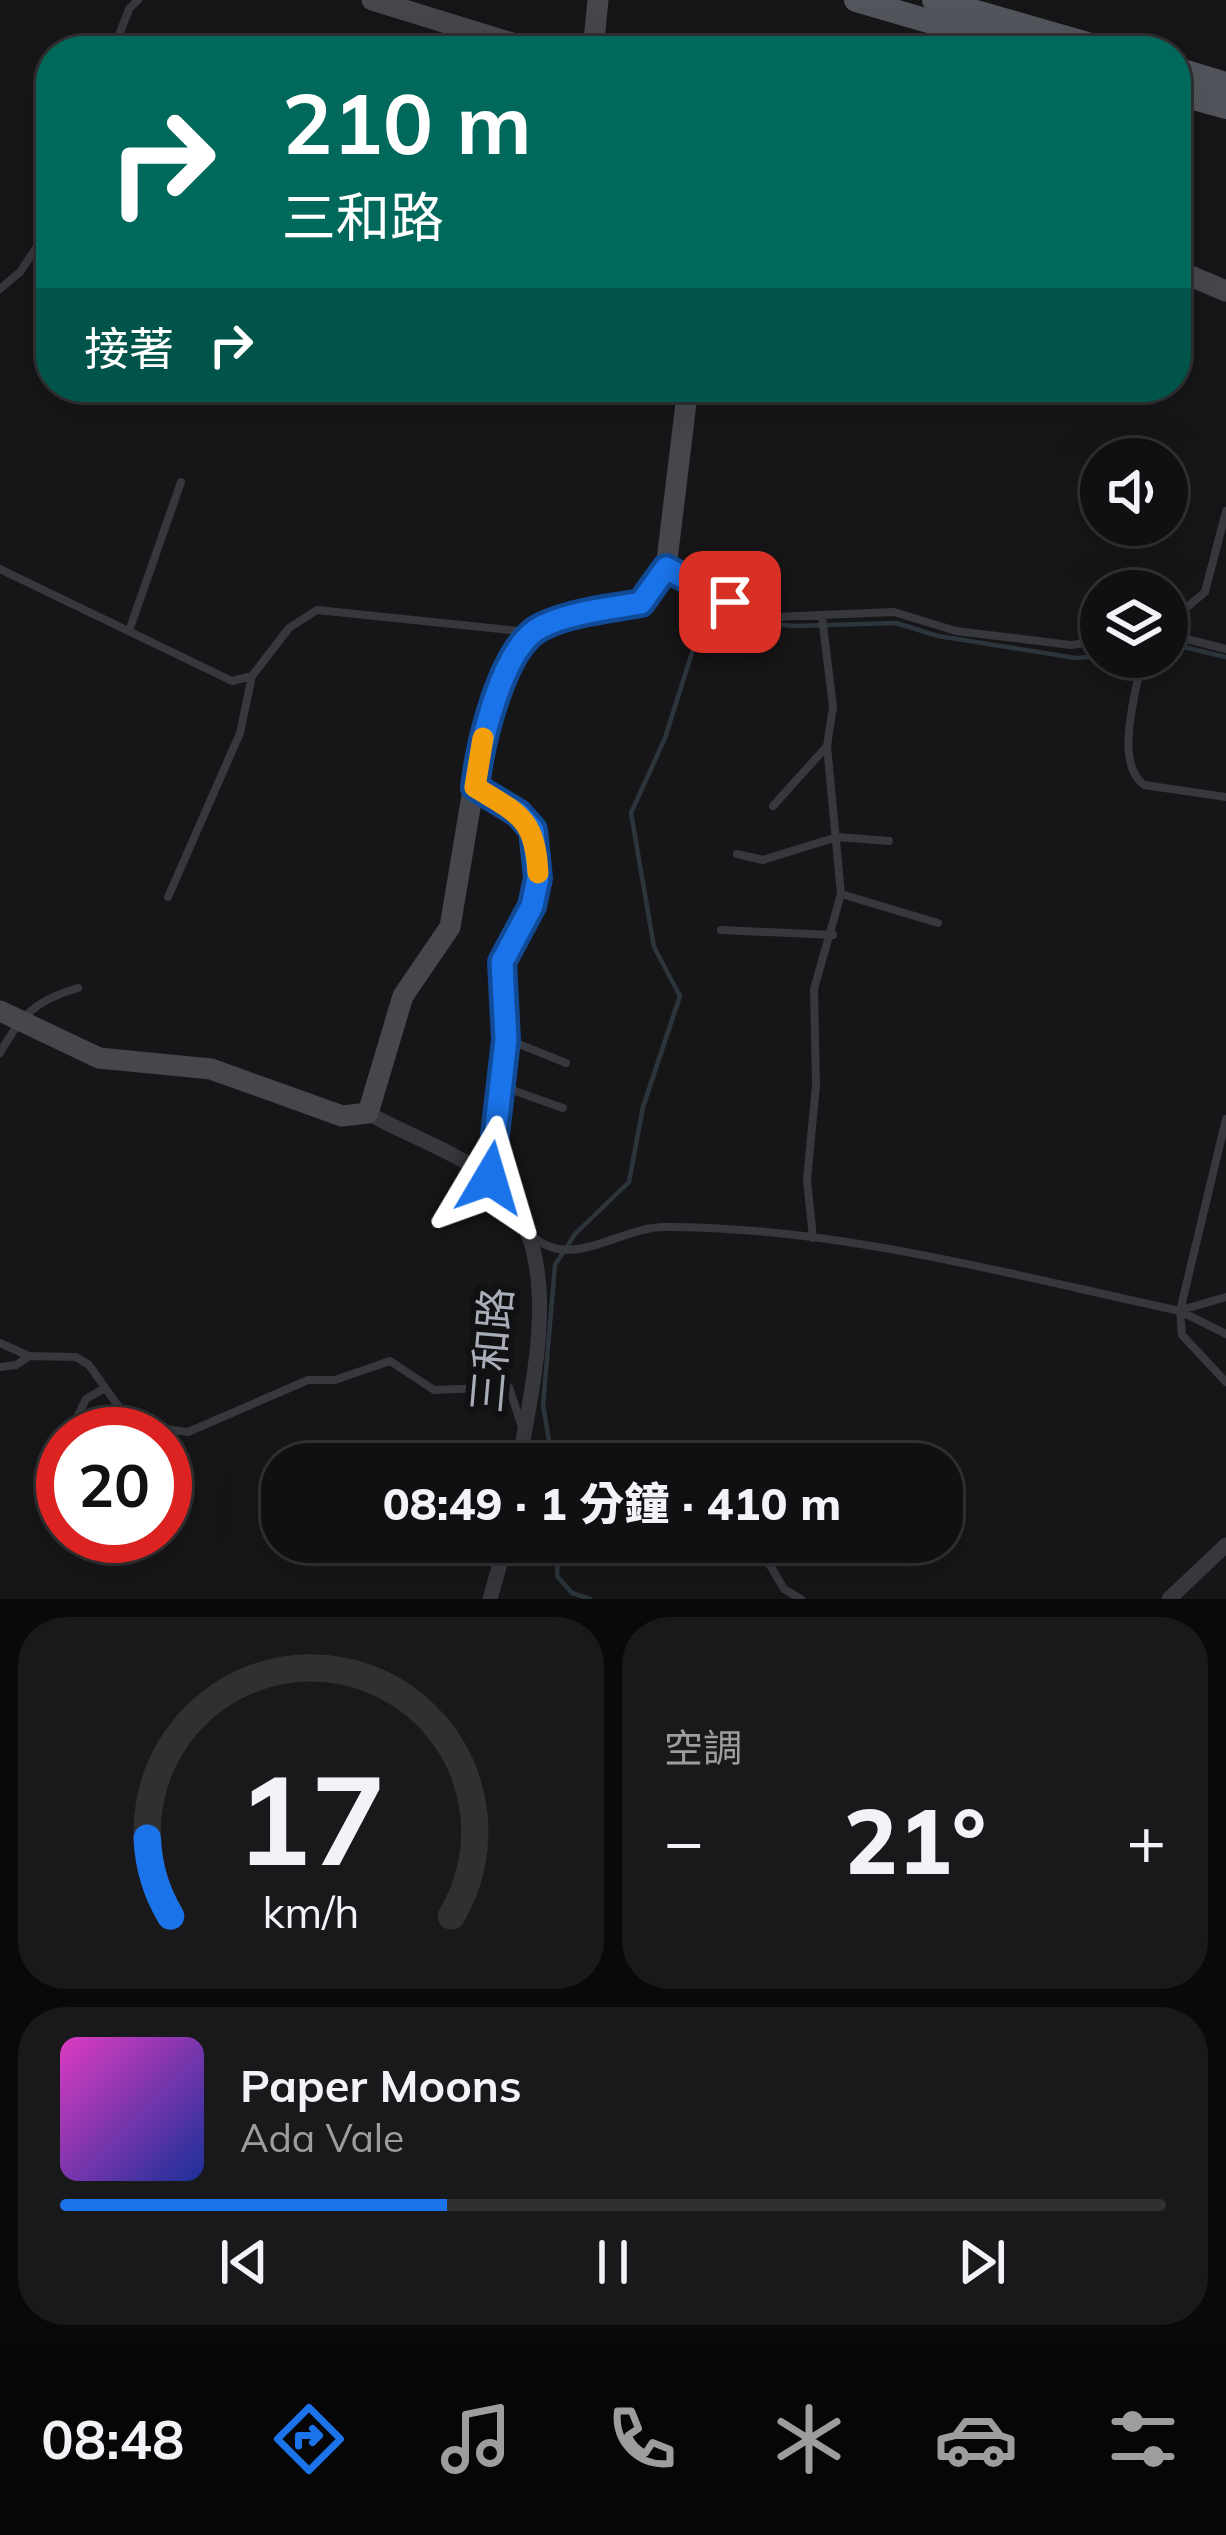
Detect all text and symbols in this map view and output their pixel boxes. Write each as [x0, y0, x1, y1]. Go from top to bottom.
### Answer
text: 210 m [282, 70, 532, 175]
icon: right [84, 84, 240, 240]
text: 三和路 [282, 183, 444, 251]
icon: right [198, 312, 264, 378]
text: 接著 [84, 320, 174, 376]
map controls [1080, 438, 1188, 678]
button: sound [1080, 438, 1188, 546]
pin [679, 551, 781, 653]
icon: arrive [697, 569, 763, 635]
button: layers [1080, 570, 1188, 678]
position arrow [427, 1115, 553, 1241]
street label: 三和路 [459, 1285, 523, 1415]
speed limit sign: 20 [36, 1407, 192, 1563]
text: 08:49 · 1 分鐘 · 410 m [383, 1475, 841, 1531]
text: 空調 [664, 1723, 742, 1772]
text: 17 [236, 1740, 386, 1896]
text: 21° [844, 1784, 986, 1897]
text: − [664, 1799, 704, 1882]
text: + [1126, 1799, 1166, 1882]
text: km/h [262, 1885, 360, 1939]
text: Paper Moons [240, 2057, 522, 2113]
text: Ada Vale [240, 2113, 404, 2162]
icon: previous [211, 2229, 277, 2295]
icon: pause [580, 2229, 646, 2295]
icon: next [949, 2229, 1015, 2295]
icon: directions [267, 2397, 351, 2481]
icon: music [434, 2397, 518, 2481]
icon: phone [600, 2397, 684, 2481]
icon: climate [767, 2397, 851, 2481]
icon: car [934, 2397, 1018, 2481]
icon: filters [1101, 2397, 1185, 2481]
text: 08:48 [41, 2405, 184, 2473]

